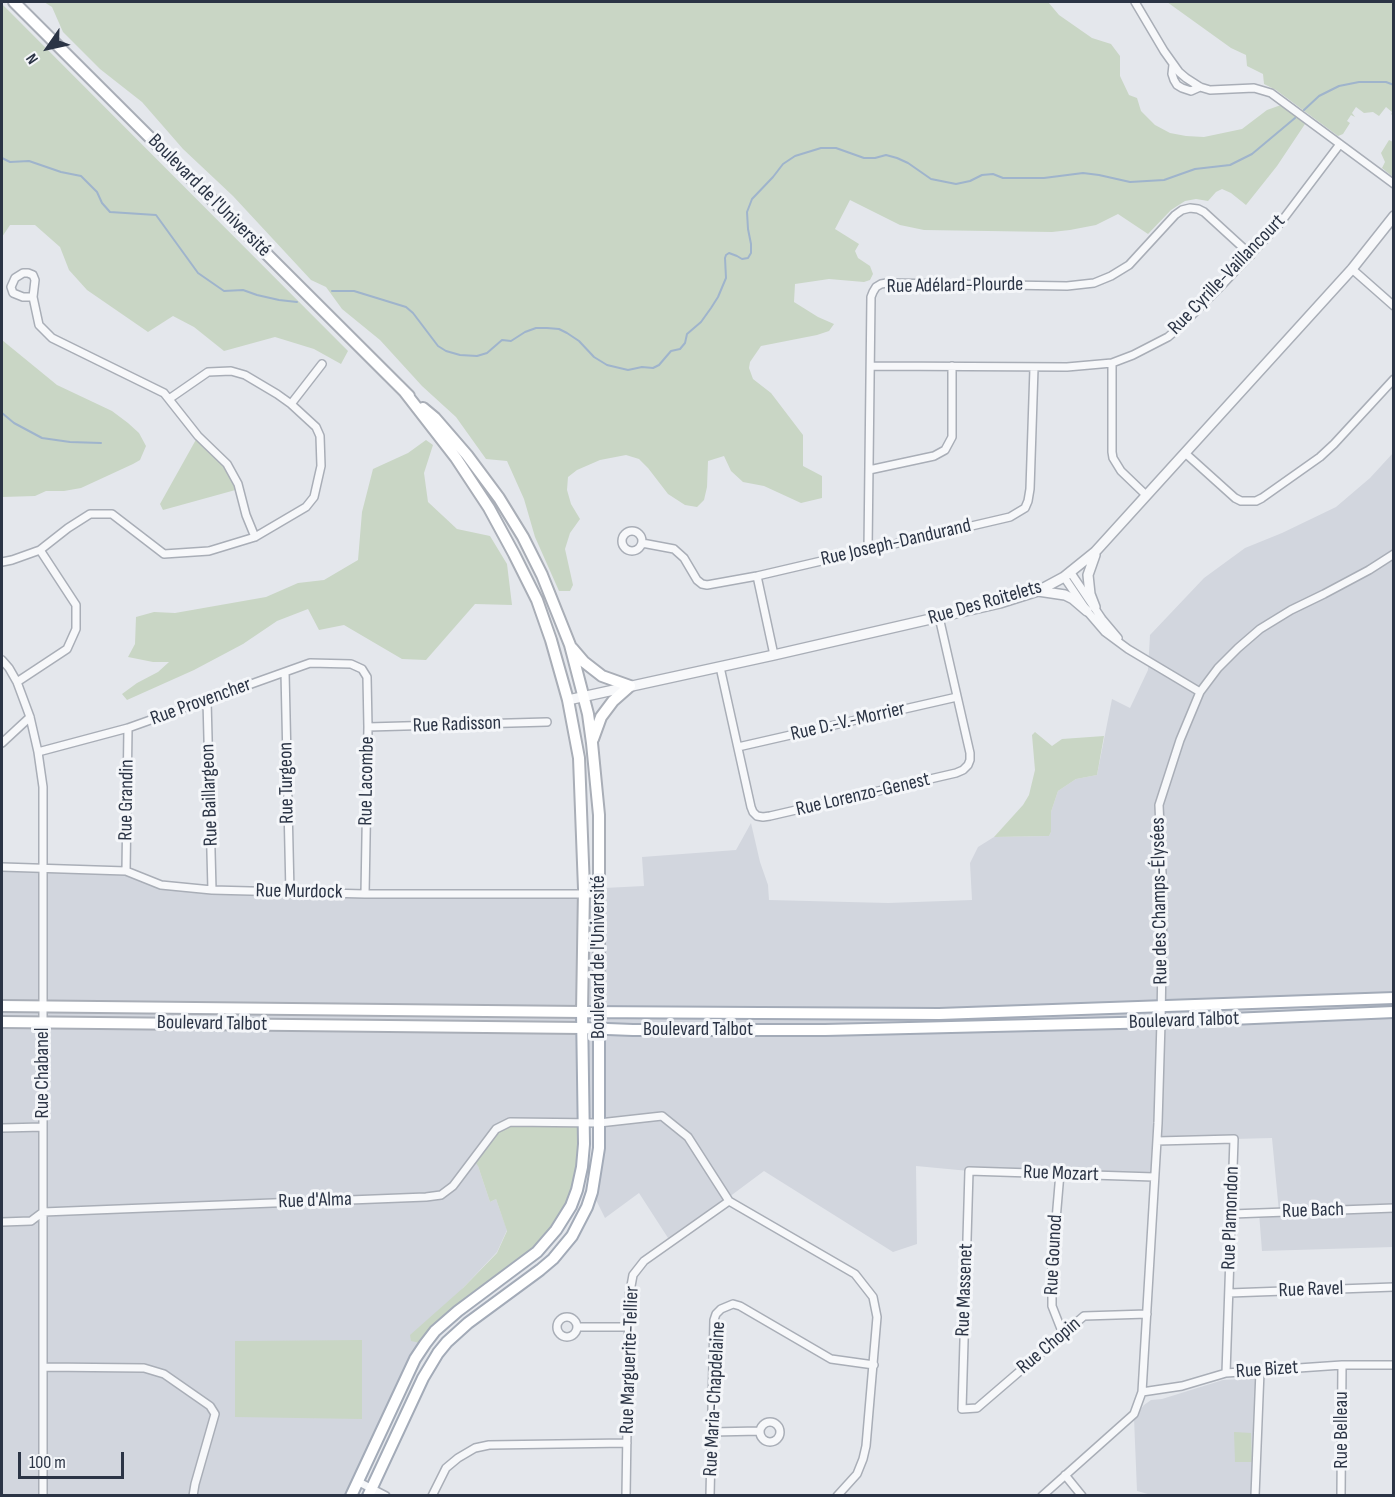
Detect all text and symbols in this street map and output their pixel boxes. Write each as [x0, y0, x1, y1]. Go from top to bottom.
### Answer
north arrow [18, 18, 78, 78]
text: N [22, 49, 43, 67]
street label: Boulevard de l'Université [143, 130, 275, 262]
street label: Rue Cyrille-Vaillancourt [1163, 210, 1291, 340]
street label: Rue Adélard-Plourde [886, 273, 1024, 299]
street label: Rue Joseph-Dandurand [819, 514, 973, 572]
street label: Rue Des Roitelets [926, 575, 1044, 631]
street label: Rue Provencher [147, 673, 255, 731]
street label: Rue D.-V.-Morrier [789, 697, 907, 747]
street label: Rue Radisson [412, 711, 502, 739]
street label: Rue Lacombe [354, 736, 380, 826]
street label: Rue Turgeon [274, 742, 300, 824]
street label: Rue Baillargeon [196, 743, 224, 847]
street label: Rue Grandin [114, 759, 140, 841]
street label: Rue Lorenzo-Genest [794, 768, 932, 822]
street label: Rue des Champs-Élysées [1147, 817, 1173, 985]
street label: Boulevard de l'Université [587, 875, 611, 1039]
street label: Rue Murdock [255, 879, 343, 905]
street label: Boulevard Talbot [1129, 1007, 1239, 1035]
street label: Boulevard Talbot [157, 1011, 267, 1037]
street label: Boulevard Talbot [643, 1018, 753, 1042]
street label: Rue Chabanel [31, 1027, 55, 1119]
street label: Rue Mozart [1023, 1161, 1099, 1187]
street label: Rue Plamondon [1217, 1166, 1245, 1270]
street label: Rue d'Alma [278, 1188, 352, 1214]
street label: Rue Bach [1282, 1198, 1344, 1224]
street label: Rue Gounod [1040, 1214, 1068, 1296]
street label: Rue Massenet [951, 1243, 979, 1337]
street label: Rue Ravel [1278, 1277, 1344, 1303]
street label: Rue Marguerite-Tellier [615, 1286, 645, 1434]
street label: Rue Chopin [1012, 1312, 1086, 1380]
street label: Rue Maria-Chapdelaine [699, 1321, 731, 1477]
street label: Rue Bizet [1235, 1356, 1299, 1384]
street label: Rue Belleau [1330, 1391, 1354, 1469]
scale bar [21, 1440, 128, 1478]
text: 100 m [29, 1452, 66, 1473]

